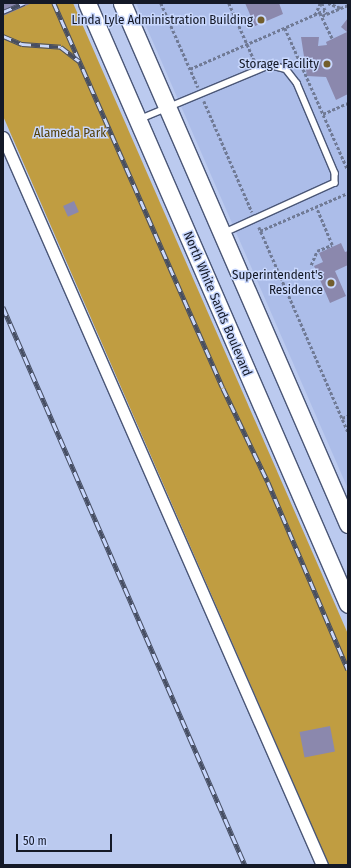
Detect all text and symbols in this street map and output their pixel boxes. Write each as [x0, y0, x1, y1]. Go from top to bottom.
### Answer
place label: Linda Lyle Administration Building [72, 12, 253, 28]
marker: Linda Lyle Administration Building [256, 15, 266, 25]
place label: Storage Facility [239, 56, 319, 72]
marker: Storage Facility [322, 59, 332, 69]
park label: Alameda Park [34, 125, 106, 141]
street label: North White Sands Boulevard [179, 229, 255, 379]
place label: Superintendent's Residence [232, 268, 323, 299]
marker: Superintendent's Residence [326, 278, 336, 288]
scale bar [18, 826, 114, 852]
text: 50 m [23, 834, 47, 848]

